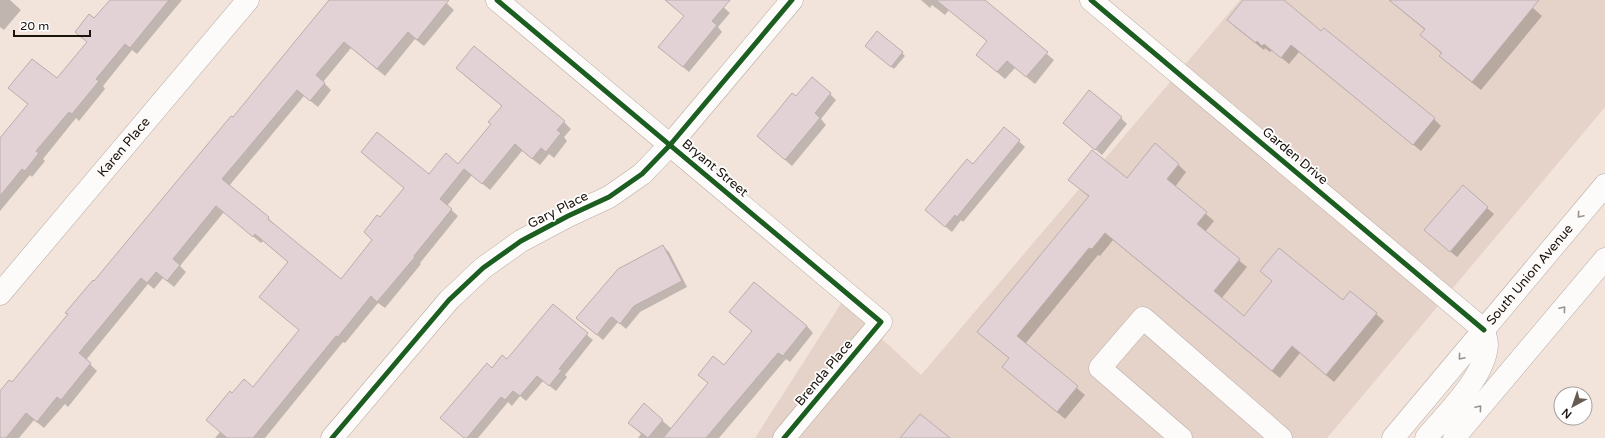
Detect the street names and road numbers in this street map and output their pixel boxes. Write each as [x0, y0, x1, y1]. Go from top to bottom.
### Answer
street label: Karen Place [94, 114, 153, 180]
street label: Garden Drive [1259, 124, 1331, 188]
street label: Bryant Street [679, 136, 751, 200]
street label: Gary Place [525, 188, 591, 232]
street label: South Union Avenue [1483, 221, 1577, 328]
street label: Brenda Place [792, 337, 856, 409]

